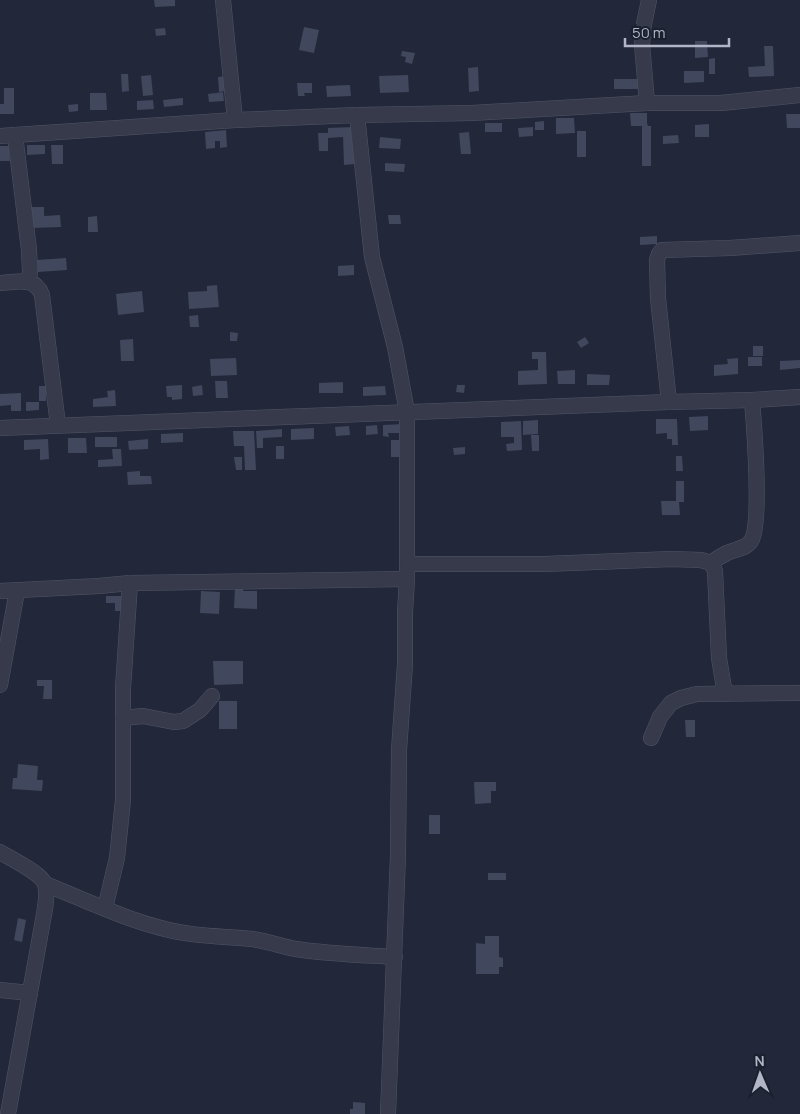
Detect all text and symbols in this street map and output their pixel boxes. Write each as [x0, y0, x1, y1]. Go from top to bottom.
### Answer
scale bar [625, 15, 729, 47]
text: 50 m [632, 22, 666, 43]
north arrow [735, 1049, 785, 1099]
text: N [754, 1051, 765, 1070]

